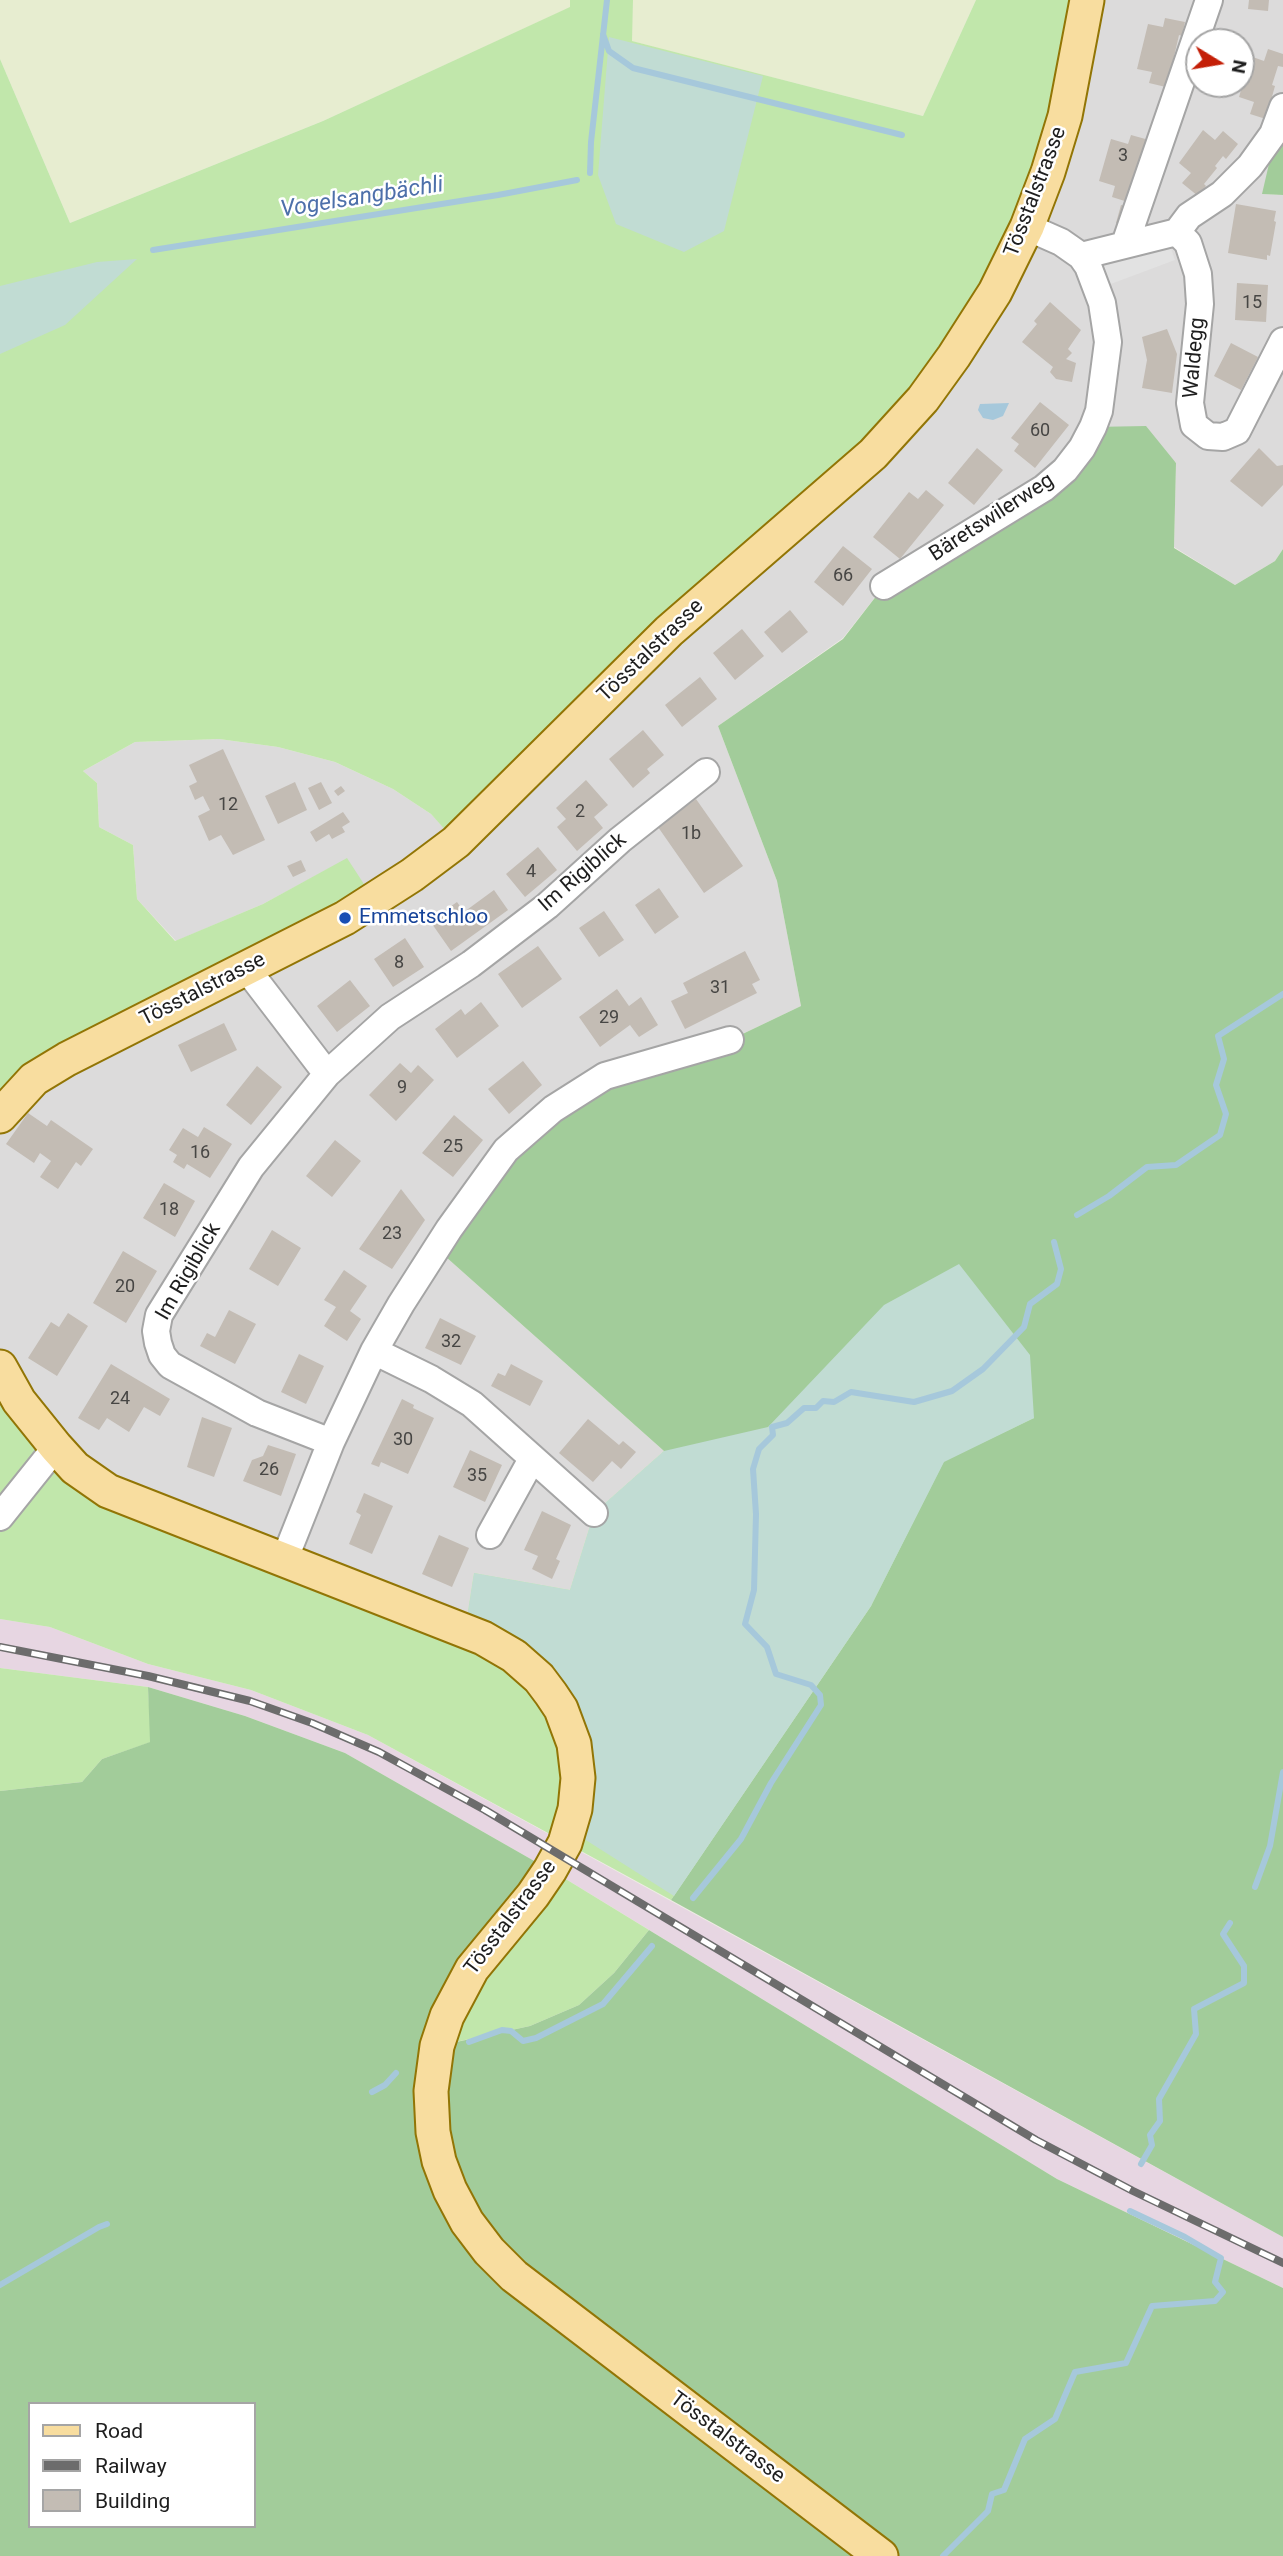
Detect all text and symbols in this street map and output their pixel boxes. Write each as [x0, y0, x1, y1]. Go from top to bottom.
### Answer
north arrow [1185, 28, 1255, 98]
text: N [1227, 58, 1252, 75]
street label: Tösstalstrasse [1000, 123, 1072, 261]
house number: 3 [1118, 145, 1128, 167]
water label: Vogelsangbächli [279, 172, 445, 224]
house number: 15 [1242, 292, 1262, 314]
street label: Waldegg [1179, 316, 1211, 400]
house number: 60 [1030, 420, 1050, 442]
street label: Bäretswilerweg [925, 468, 1059, 568]
house number: 66 [833, 565, 853, 587]
street label: Tösstalstrasse [593, 594, 709, 708]
house number: 12 [218, 794, 238, 816]
house number: 2 [575, 801, 585, 823]
house number: 1b [681, 823, 701, 845]
street label: Im Rigiblick [534, 828, 632, 918]
house number: 4 [526, 861, 536, 883]
place label: Emmetschloo [359, 905, 488, 931]
marker: Emmetschloo [337, 910, 353, 926]
street label: Tösstalstrasse [136, 948, 270, 1032]
house number: 8 [394, 952, 404, 974]
house number: 31 [710, 977, 730, 999]
house number: 29 [599, 1007, 619, 1029]
house number: 9 [397, 1077, 407, 1099]
house number: 25 [443, 1136, 463, 1158]
house number: 16 [190, 1142, 210, 1164]
house number: 18 [159, 1199, 179, 1221]
street label: Im Rigiblick [151, 1219, 227, 1325]
house number: 23 [382, 1223, 402, 1245]
house number: 20 [115, 1276, 135, 1298]
house number: 32 [441, 1331, 461, 1353]
house number: 24 [110, 1388, 130, 1410]
house number: 30 [393, 1429, 413, 1451]
house number: 26 [259, 1459, 279, 1481]
house number: 35 [467, 1465, 487, 1487]
street label: Tösstalstrasse [460, 1856, 562, 1980]
street label: Tösstalstrasse [665, 2387, 789, 2489]
legend [28, 2402, 256, 2528]
text: Road [95, 2419, 143, 2443]
text: Railway [95, 2454, 167, 2478]
text: Building [95, 2489, 170, 2513]

